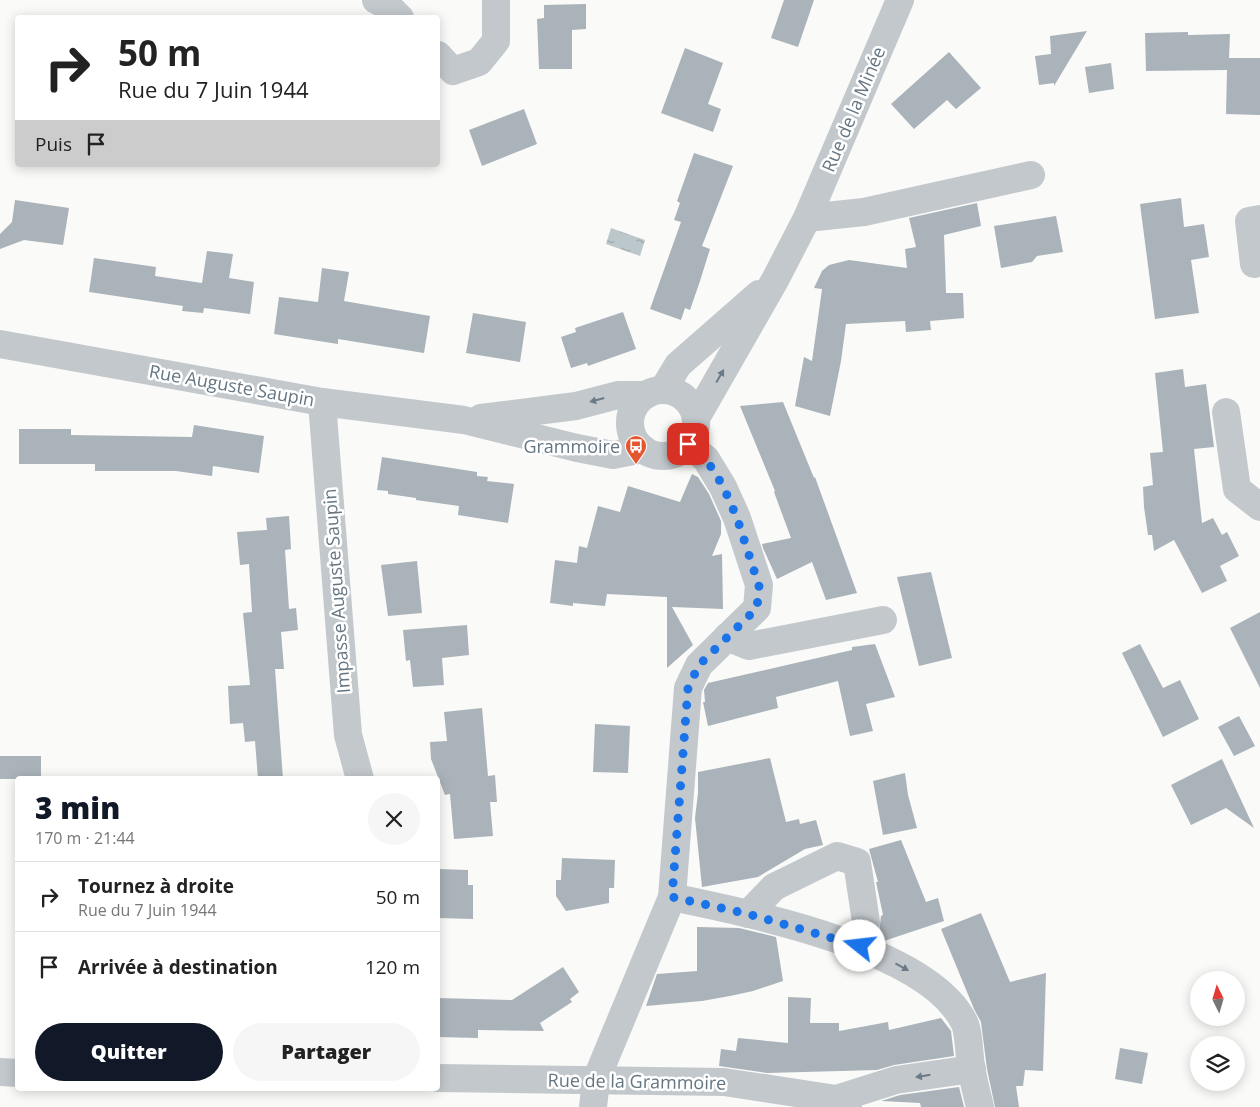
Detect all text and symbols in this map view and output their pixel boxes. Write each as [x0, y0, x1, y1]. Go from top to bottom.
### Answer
text: 50 m [118, 29, 201, 76]
icon: right [35, 35, 100, 100]
street label: Rue de la Minée [816, 43, 890, 175]
text: Rue du 7 Juin 1944 [118, 74, 309, 104]
icon: arrive [82, 130, 110, 158]
text: Puis [35, 131, 72, 157]
street label: Rue Auguste Saupin [147, 359, 317, 411]
one-way arrow [716, 368, 724, 383]
one-way arrow [590, 397, 605, 405]
pin [667, 423, 709, 465]
icon: arrive [674, 430, 702, 458]
place label: Grammoire [523, 434, 620, 458]
bus stop icon: Grammoire [624, 434, 648, 465]
street label: Impasse Auguste Saupin [317, 488, 355, 694]
text: 3 min [35, 787, 120, 828]
button: close [368, 793, 420, 845]
text: 170 m · 21:44 [35, 827, 135, 849]
text: Tournez à droite [78, 873, 234, 899]
icon: right [35, 883, 63, 911]
text: 50 m [376, 884, 420, 910]
text: Rue du 7 Juin 1944 [78, 899, 217, 921]
position arrow [833, 919, 885, 971]
icon: arrive [35, 953, 63, 981]
text: Arrivée à destination [78, 954, 278, 980]
text: 120 m [365, 954, 420, 980]
one-way arrow [894, 963, 909, 971]
north arrow [1190, 971, 1245, 1026]
map controls [1190, 971, 1245, 1091]
button: Quitter [35, 1023, 223, 1081]
button: Partager [233, 1023, 420, 1081]
button: layers [1190, 1036, 1245, 1091]
street label: Rue de la Grammoire [548, 1067, 726, 1095]
one-way arrow [915, 1073, 931, 1081]

